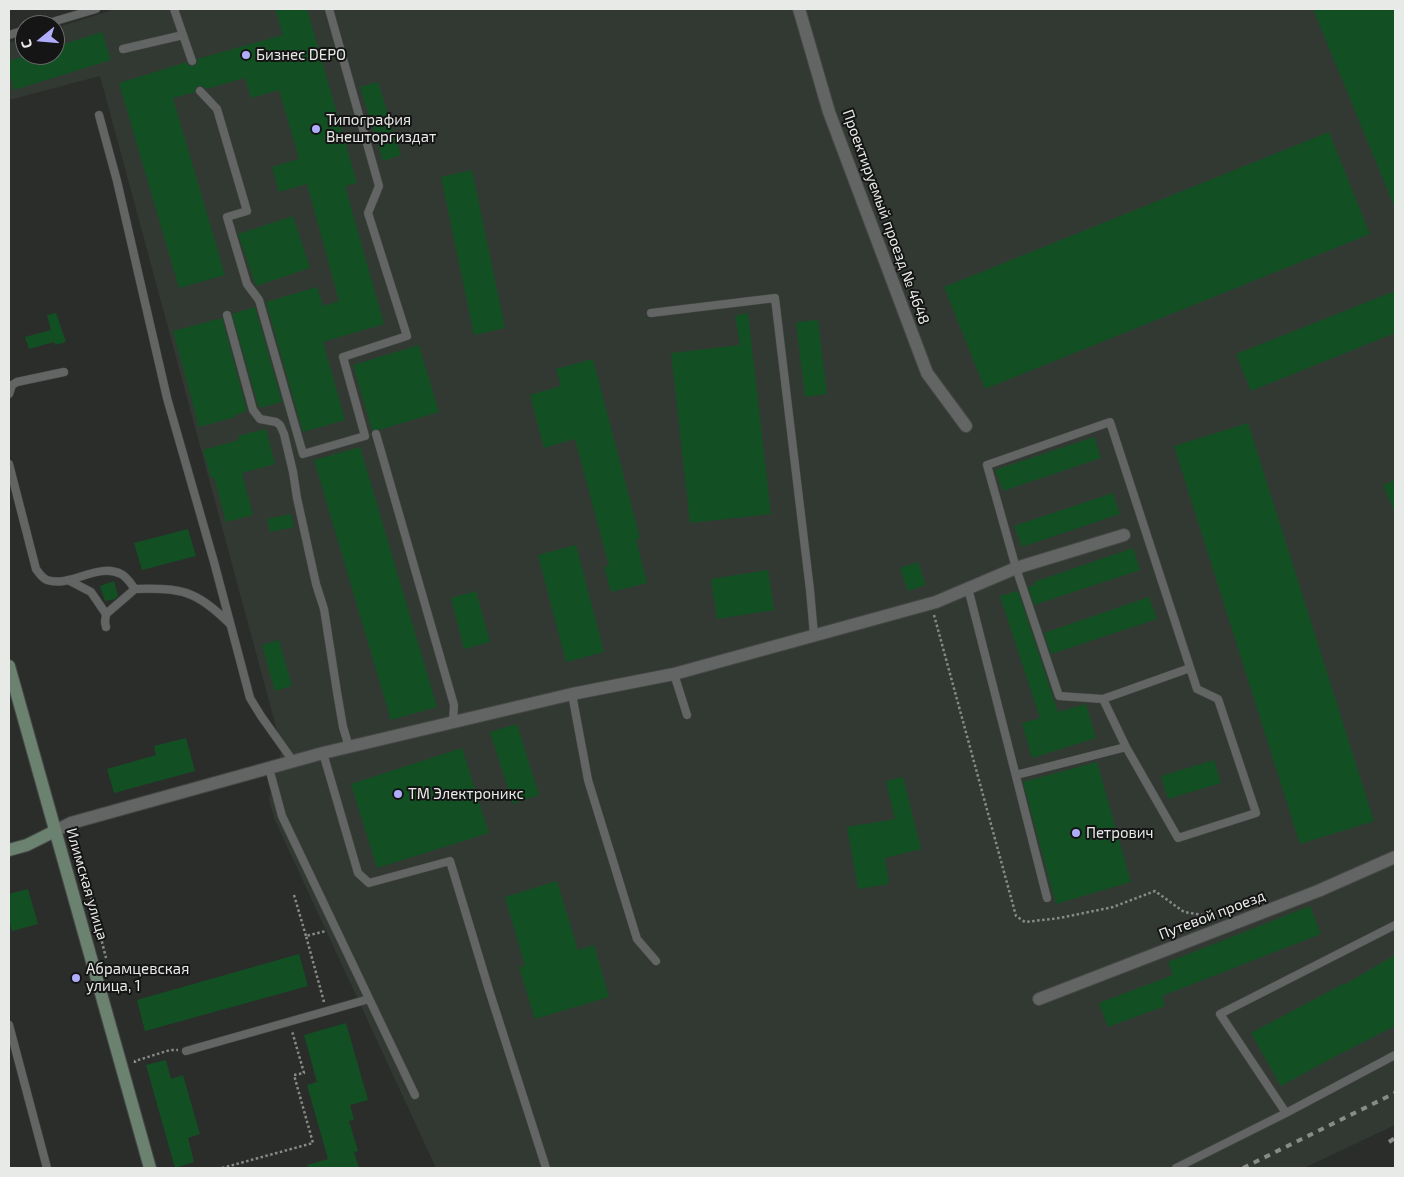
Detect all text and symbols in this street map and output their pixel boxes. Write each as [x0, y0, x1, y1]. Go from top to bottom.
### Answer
north arrow [15, 15, 65, 65]
text: С [17, 38, 35, 51]
place label: Бизнес DEPO [256, 46, 346, 64]
marker: Бизнес DEPO [240, 49, 252, 61]
street label: Проектируемый проезд № 4648 [839, 107, 933, 327]
place label: Типография Внешторгиздат [326, 111, 436, 146]
marker: Типография Внешторгиздат [310, 123, 322, 135]
place label: ТМ Электроникс [408, 785, 524, 803]
marker: ТМ Электроникс [392, 788, 404, 800]
place label: Петрович [1086, 824, 1154, 842]
street label: Илимская улица [62, 826, 112, 942]
marker: Петрович [1070, 827, 1082, 839]
street label: Путевой проезд [1156, 886, 1268, 944]
place label: Абрамцевская улица, 1 [86, 960, 189, 995]
marker: Абрамцевская улица, 1 [70, 972, 82, 984]

